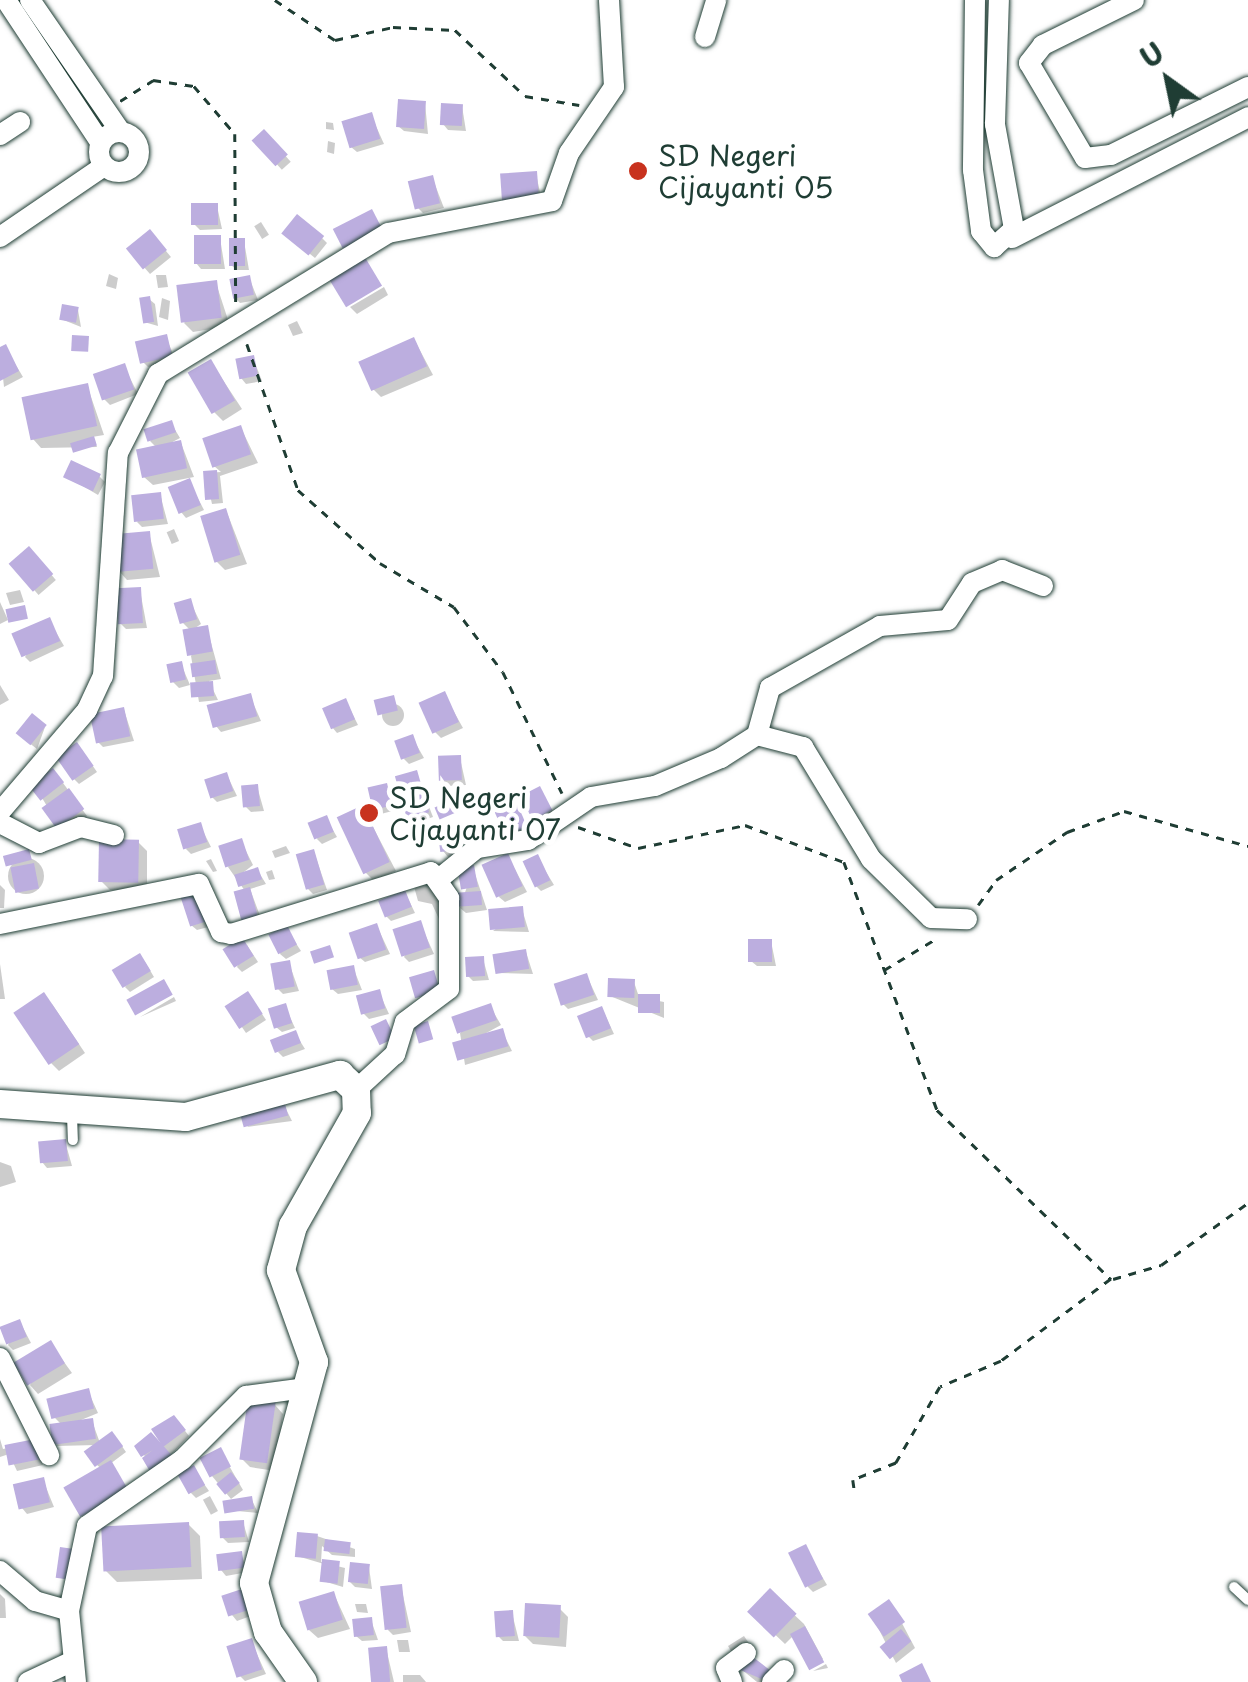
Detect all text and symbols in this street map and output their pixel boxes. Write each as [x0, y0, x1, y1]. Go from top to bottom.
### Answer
north arrow [1118, 30, 1218, 130]
text: U [1131, 31, 1172, 78]
place label: SD Negeri Cijayanti 05 [658, 138, 832, 204]
marker: SD Negeri Cijayanti 05 [627, 160, 649, 182]
place label: SD Negeri Cijayanti 07 [389, 780, 560, 846]
marker: SD Negeri Cijayanti 07 [358, 802, 380, 824]

